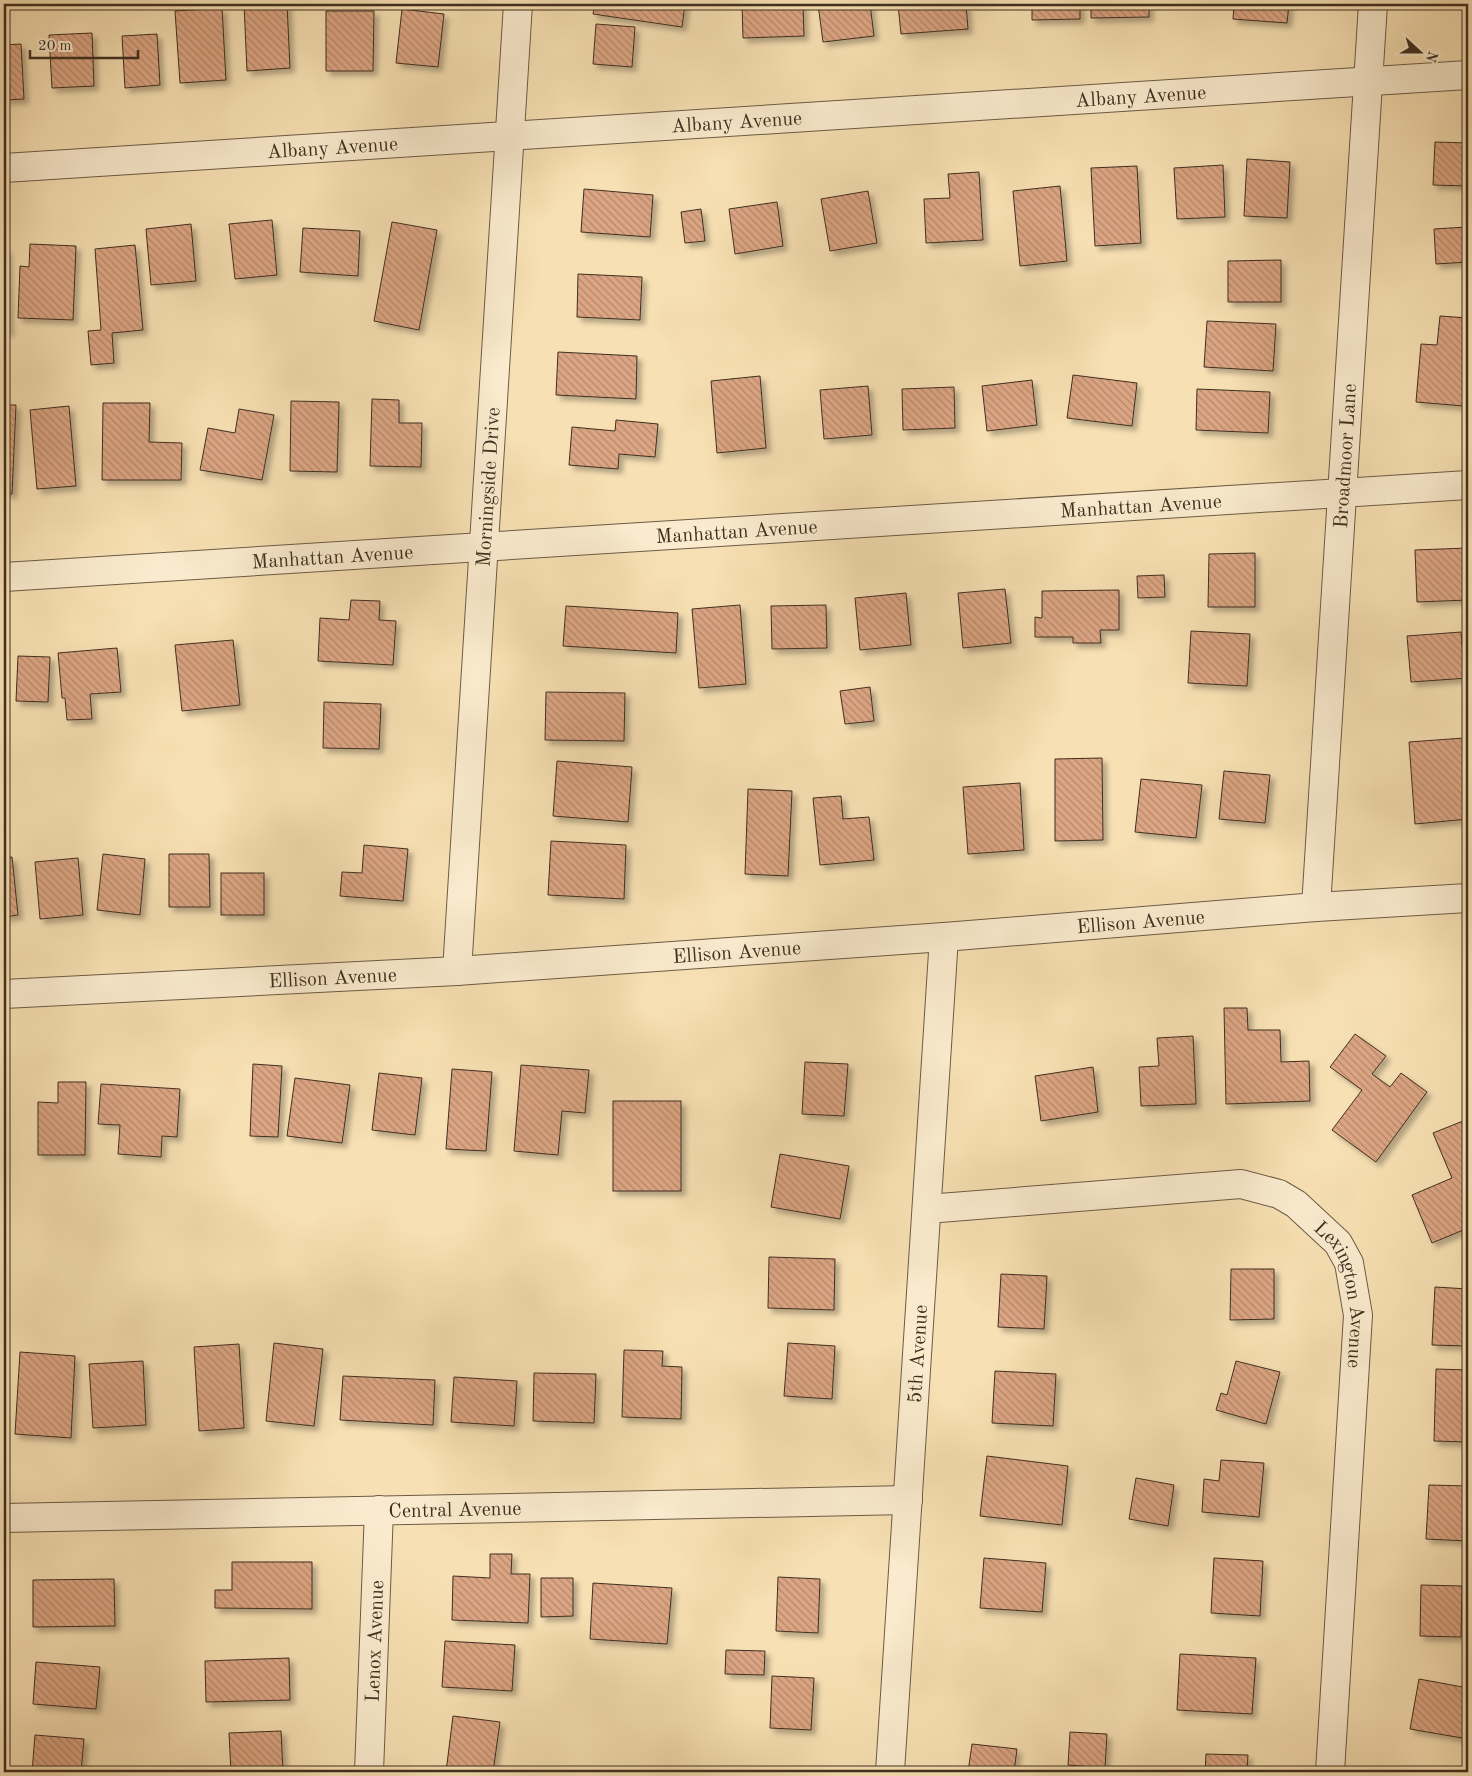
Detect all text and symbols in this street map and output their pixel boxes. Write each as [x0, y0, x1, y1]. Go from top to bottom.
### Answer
scale bar [30, 28, 138, 60]
north arrow [1394, 28, 1444, 78]
text: 20 m [38, 39, 72, 54]
text: N [1423, 49, 1440, 64]
street label: Albany Avenue [1075, 84, 1207, 112]
street label: Albany Avenue [670, 109, 803, 138]
street label: Albany Avenue [266, 135, 399, 163]
street label: Broadmoor Lane [1332, 383, 1361, 529]
street label: Morningside Drive [475, 407, 505, 568]
street label: Manhattan Avenue [1059, 492, 1222, 523]
street label: Manhattan Avenue [655, 518, 818, 548]
street label: Manhattan Avenue [251, 543, 414, 573]
street label: Ellison Avenue [1076, 908, 1206, 938]
street label: Ellison Avenue [672, 939, 802, 968]
street label: Ellison Avenue [268, 966, 397, 993]
street label: Lexington Avenue [1309, 1218, 1367, 1369]
street label: 5th Avenue [906, 1304, 932, 1404]
street label: Central Avenue [388, 1500, 522, 1522]
street label: Lenox Avenue [364, 1580, 388, 1703]

